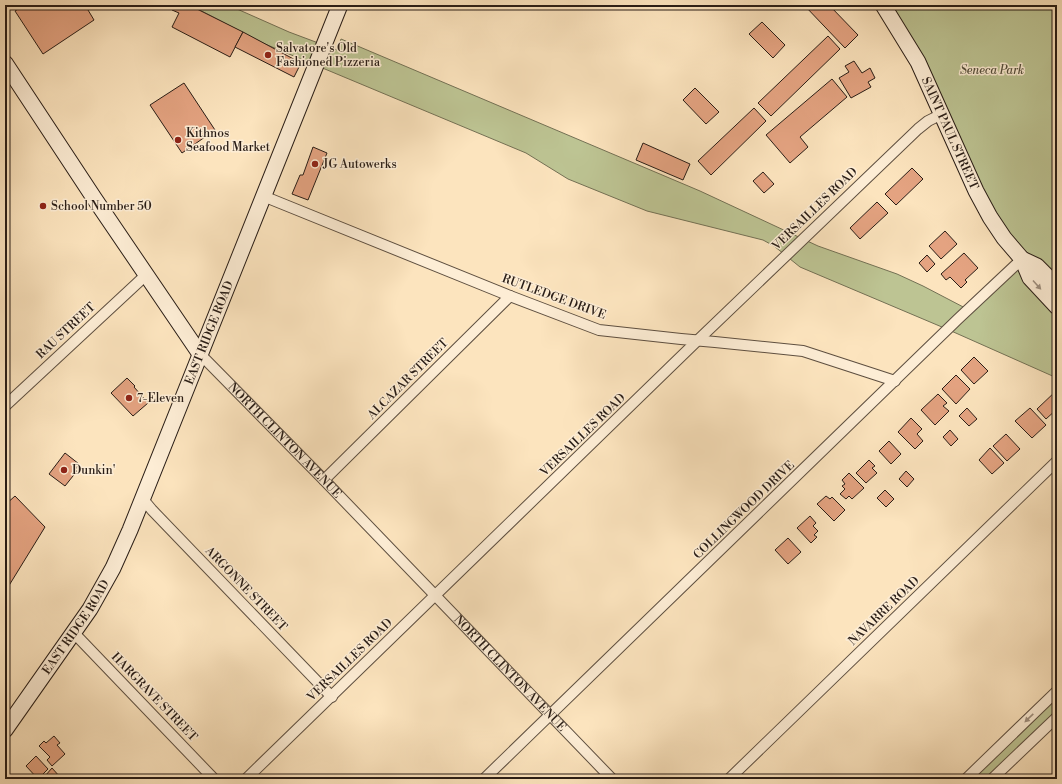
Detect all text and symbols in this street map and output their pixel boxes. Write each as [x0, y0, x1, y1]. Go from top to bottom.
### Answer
place label: Salvatore's Old Fashioned Pizzeria [276, 41, 381, 70]
marker: Salvatore's Old Fashioned Pizzeria [263, 50, 273, 60]
park label: Seneca Park [960, 63, 1024, 78]
street label: SAINT PAUL STREET [918, 75, 982, 192]
place label: Kithnos Seafood Market [186, 126, 271, 155]
marker: Kithnos Seafood Market [173, 135, 183, 145]
place label: JG Autowerks [322, 157, 397, 172]
marker: JG Autowerks [310, 159, 320, 169]
street label: VERSAILLES ROAD [769, 164, 861, 254]
place label: School Number 50 [51, 199, 152, 214]
marker: School Number 50 [38, 201, 48, 211]
street label: RUTLEDGE DRIVE [500, 271, 608, 323]
street label: EAST RIDGE ROAD [181, 279, 236, 387]
one-way arrow [1032, 280, 1041, 290]
street label: RAU STREET [33, 299, 99, 362]
street label: ALCAZAR STREET [364, 335, 452, 423]
street label: NORTH CLINTON AVENUE [225, 380, 345, 501]
street label: VERSAILLES ROAD [537, 390, 629, 480]
place label: 7-Eleven [137, 391, 184, 406]
marker: 7-Eleven [124, 393, 134, 403]
street label: COLLINGWOOD DRIVE [690, 458, 798, 562]
place label: Dunkin' [72, 463, 116, 478]
marker: Dunkin' [59, 465, 69, 475]
street label: ARGONNE STREET [201, 543, 290, 635]
street label: NAVARRE ROAD [845, 573, 923, 649]
street label: EAST RIDGE ROAD [39, 577, 112, 677]
street label: NORTH CLINTON AVENUE [451, 612, 569, 734]
street label: VERSAILLES ROAD [304, 615, 396, 705]
street label: HARGRAVE STREET [108, 649, 201, 745]
one-way arrow [1024, 713, 1034, 723]

